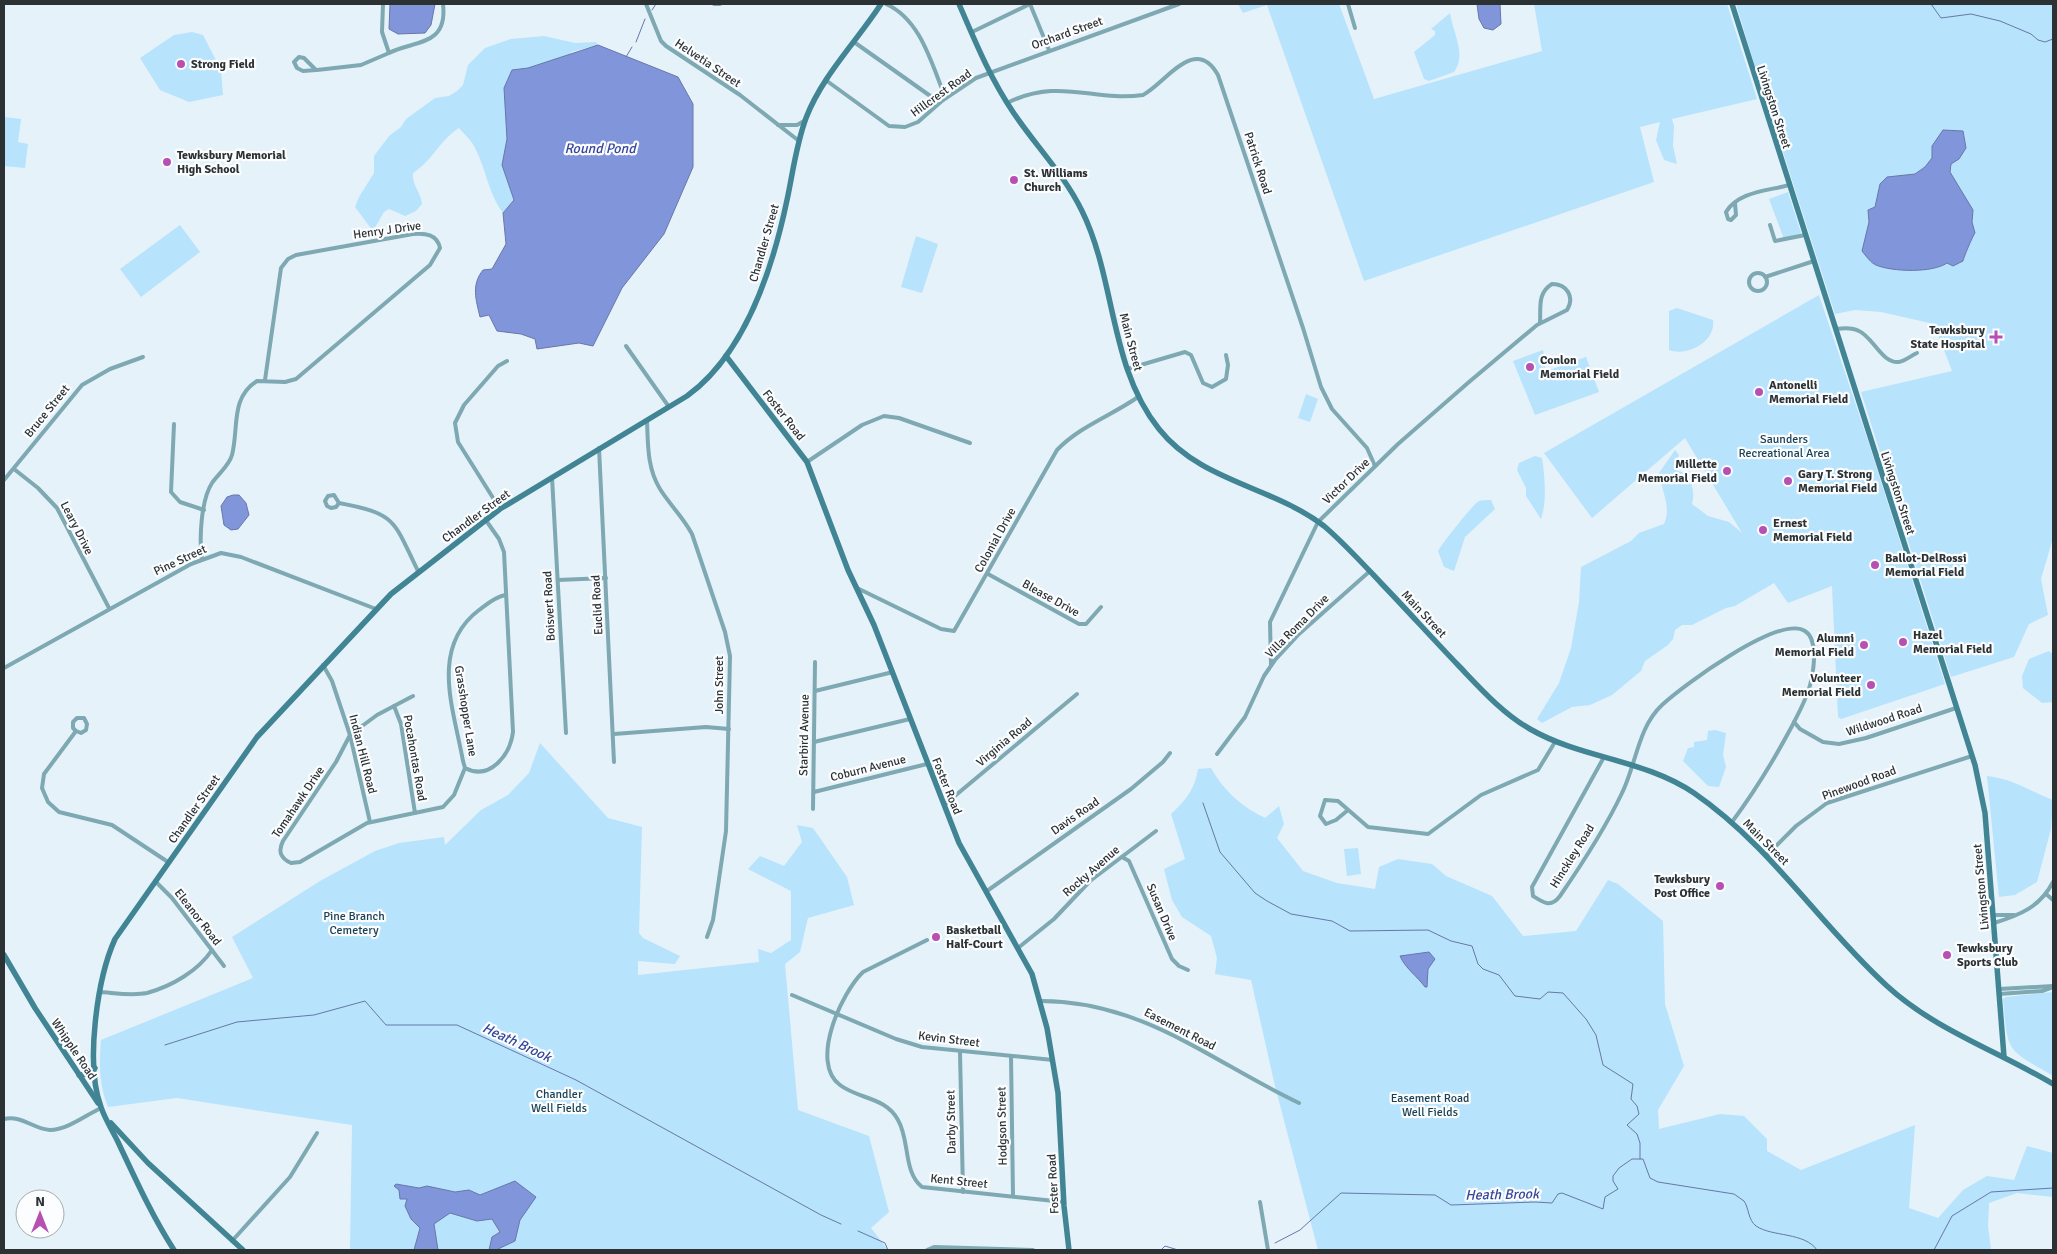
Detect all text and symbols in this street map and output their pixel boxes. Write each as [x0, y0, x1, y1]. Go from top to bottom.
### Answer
street label: Orchard Street [1029, 14, 1105, 53]
street label: Helvetia Street [672, 36, 744, 91]
place label: Strong Field [191, 57, 255, 72]
marker: Strong Field [175, 58, 187, 70]
street label: Livingston Street [1753, 64, 1794, 151]
street label: Hillcrest Road [908, 66, 975, 121]
street label: Patrick Road [1240, 130, 1275, 196]
water label: Round Pond [564, 140, 637, 157]
place label: Tewksbury Memorial High School [177, 148, 286, 177]
marker: Tewksbury Memorial High School [161, 156, 173, 168]
place label: St. Williams Church [1024, 166, 1088, 195]
marker: St. Williams Church [1008, 174, 1020, 186]
street label: Chandler Street [746, 202, 783, 284]
street label: Henry J Drive [352, 218, 422, 243]
street label: Main Street [1116, 311, 1145, 373]
place label: Tewksbury State Hospital [1911, 323, 1985, 352]
marker: Tewksbury State Hospital [1989, 330, 2003, 344]
place label: Conlon Memorial Field [1540, 353, 1620, 382]
marker: Conlon Memorial Field [1524, 361, 1536, 373]
place label: Antonelli Memorial Field [1769, 378, 1849, 407]
street label: Bruce Street [22, 382, 73, 441]
marker: Antonelli Memorial Field [1753, 386, 1765, 398]
street label: Foster Road [759, 387, 808, 444]
park label: Saunders Recreational Area [1738, 432, 1830, 461]
street label: Livingston Street [1877, 450, 1918, 537]
street label: Victor Drive [1320, 455, 1373, 508]
place label: Millette Memorial Field [1638, 457, 1718, 486]
marker: Millette Memorial Field [1721, 465, 1733, 477]
place label: Gary T. Strong Memorial Field [1798, 467, 1878, 496]
marker: Gary T. Strong Memorial Field [1782, 475, 1794, 487]
street label: Chandler Street [439, 487, 513, 546]
street label: Leary Drive [57, 499, 96, 557]
street label: Colonial Drive [971, 505, 1019, 575]
place label: Ernest Memorial Field [1773, 516, 1853, 545]
marker: Ernest Memorial Field [1757, 524, 1769, 536]
street label: Pine Street [151, 542, 209, 579]
place label: Ballot-DelRossi Memorial Field [1885, 551, 1967, 580]
marker: Ballot-DelRossi Memorial Field [1869, 559, 1881, 571]
street label: Boisvert Road [540, 570, 559, 642]
street label: Euclid Road [588, 574, 607, 635]
street label: Blease Drive [1019, 576, 1082, 620]
street label: Main Street [1398, 587, 1449, 641]
street label: Villa Roma Drive [1262, 591, 1332, 661]
place label: Hazel Memorial Field [1913, 628, 1993, 657]
place label: Alumni Memorial Field [1775, 631, 1855, 660]
marker: Hazel Memorial Field [1897, 636, 1909, 648]
marker: Alumni Memorial Field [1858, 639, 1870, 651]
street label: John Street [712, 656, 727, 714]
street label: Grasshopper Lane [451, 664, 480, 758]
place label: Volunteer Memorial Field [1782, 671, 1862, 700]
marker: Volunteer Memorial Field [1865, 679, 1877, 691]
street label: Starbird Avenue [796, 694, 813, 776]
street label: Wildwood Road [1844, 701, 1924, 740]
street label: Indian Hill Road [345, 713, 380, 795]
street label: Pocahontas Road [400, 714, 430, 803]
street label: Virginia Road [973, 715, 1035, 770]
street label: Coburn Avenue [829, 752, 908, 785]
street label: Foster Road [928, 755, 965, 817]
street label: Tomahawk Drive [269, 763, 328, 841]
street label: Pinewood Road [1820, 763, 1898, 804]
street label: Chandler Street [165, 772, 224, 847]
street label: Davis Road [1048, 794, 1102, 839]
street label: Main Street [1739, 816, 1792, 869]
street label: Hinckley Road [1547, 822, 1598, 891]
street label: Rocky Avenue [1060, 843, 1123, 900]
street label: Livingston Street [1970, 843, 1993, 931]
place label: Tewksbury Post Office [1654, 872, 1710, 901]
marker: Tewksbury Post Office [1714, 880, 1726, 892]
street label: Susan Drive [1143, 881, 1180, 943]
street label: Eleanor Road [171, 886, 224, 949]
park label: Pine Branch Cemetery [323, 909, 385, 938]
place label: Basketball Half-Court [946, 923, 1003, 952]
marker: Basketball Half-Court [930, 931, 942, 943]
place label: Tewksbury Sports Club [1957, 941, 2019, 970]
marker: Tewksbury Sports Club [1941, 949, 1953, 961]
street label: Easement Road [1141, 1005, 1218, 1054]
street label: Whipple Road [48, 1016, 100, 1083]
water label: Heath Brook [480, 1019, 556, 1067]
street label: Kevin Street [917, 1028, 981, 1051]
street label: Hodgson Street [994, 1086, 1011, 1166]
park label: Chandler Well Fields [531, 1087, 587, 1116]
street label: Darby Street [943, 1090, 960, 1154]
park label: Easement Road Well Fields [1391, 1091, 1469, 1120]
street label: Foster Road [1044, 1153, 1063, 1214]
street label: Kent Street [930, 1171, 988, 1192]
water label: Heath Brook [1465, 1185, 1541, 1204]
north arrow [15, 1189, 65, 1239]
text: N [35, 1193, 45, 1210]

